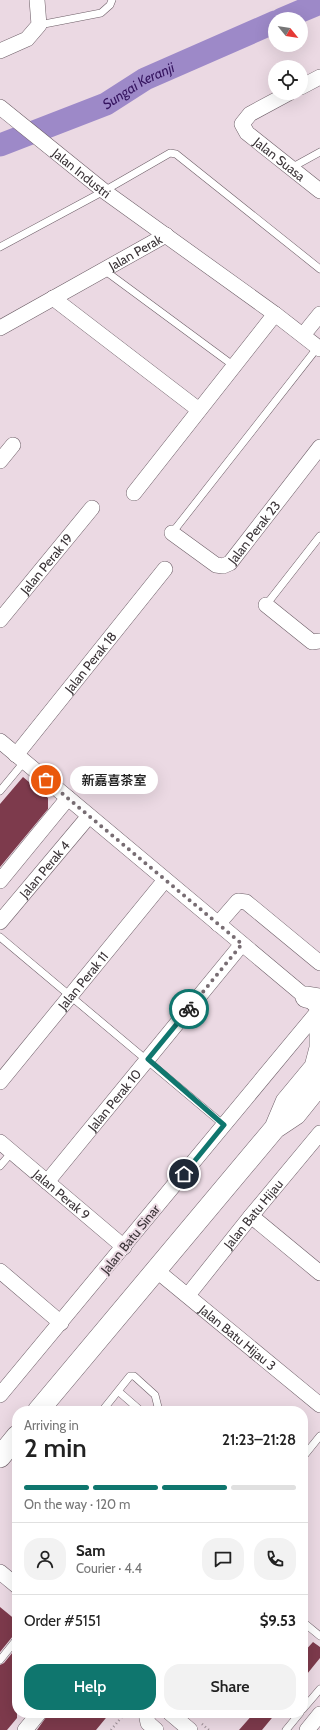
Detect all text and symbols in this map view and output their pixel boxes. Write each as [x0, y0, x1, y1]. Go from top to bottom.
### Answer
north arrow [268, 12, 308, 52]
map controls [268, 12, 308, 100]
water label: Sungai Keranji [99, 58, 178, 113]
button: locate [268, 60, 308, 100]
street label: Jalan Suasa [250, 133, 309, 185]
street label: Jalan Industri [49, 144, 114, 201]
street label: Jalan Perak [105, 231, 165, 274]
street label: Jalan Perak 23 [224, 497, 283, 568]
street label: Jalan Perak 19 [16, 530, 76, 598]
street label: Jalan Perak 18 [60, 628, 120, 697]
pin [29, 763, 63, 797]
callout: 新嘉喜茶室 [70, 766, 158, 794]
icon: bag [35, 769, 57, 791]
text: 新嘉喜茶室 [81, 772, 147, 788]
street label: Jalan Perak 4 [15, 837, 73, 902]
street label: Jalan Perak 11 [54, 948, 111, 1014]
courier [169, 989, 209, 1029]
icon: bike [178, 998, 200, 1020]
street label: Jalan Perak 10 [83, 1066, 144, 1135]
pin [167, 1157, 201, 1191]
icon: home [173, 1163, 195, 1185]
street label: Jalan Perak 9 [29, 1165, 93, 1223]
street label: Jalan Batu Hijau [220, 1176, 286, 1253]
street label: Jalan Batu Sinar [96, 1200, 163, 1278]
street label: Jalan Batu Hijau 3 [195, 1300, 279, 1374]
text: Arriving in [24, 1417, 79, 1433]
text: 21:23–21:28 [222, 1431, 296, 1449]
text: 2 min [24, 1432, 87, 1464]
text: On the way · 120 m [24, 1496, 130, 1512]
button: person [24, 1538, 66, 1580]
button: chat [202, 1538, 244, 1580]
button: phone [254, 1538, 296, 1580]
text: Sam [76, 1542, 105, 1560]
text: Courier · 4.4 [76, 1560, 142, 1576]
text: Order #5151 [24, 1612, 101, 1630]
text: $9.53 [260, 1612, 296, 1630]
button: Help [24, 1664, 156, 1710]
button: Share [164, 1664, 296, 1710]

